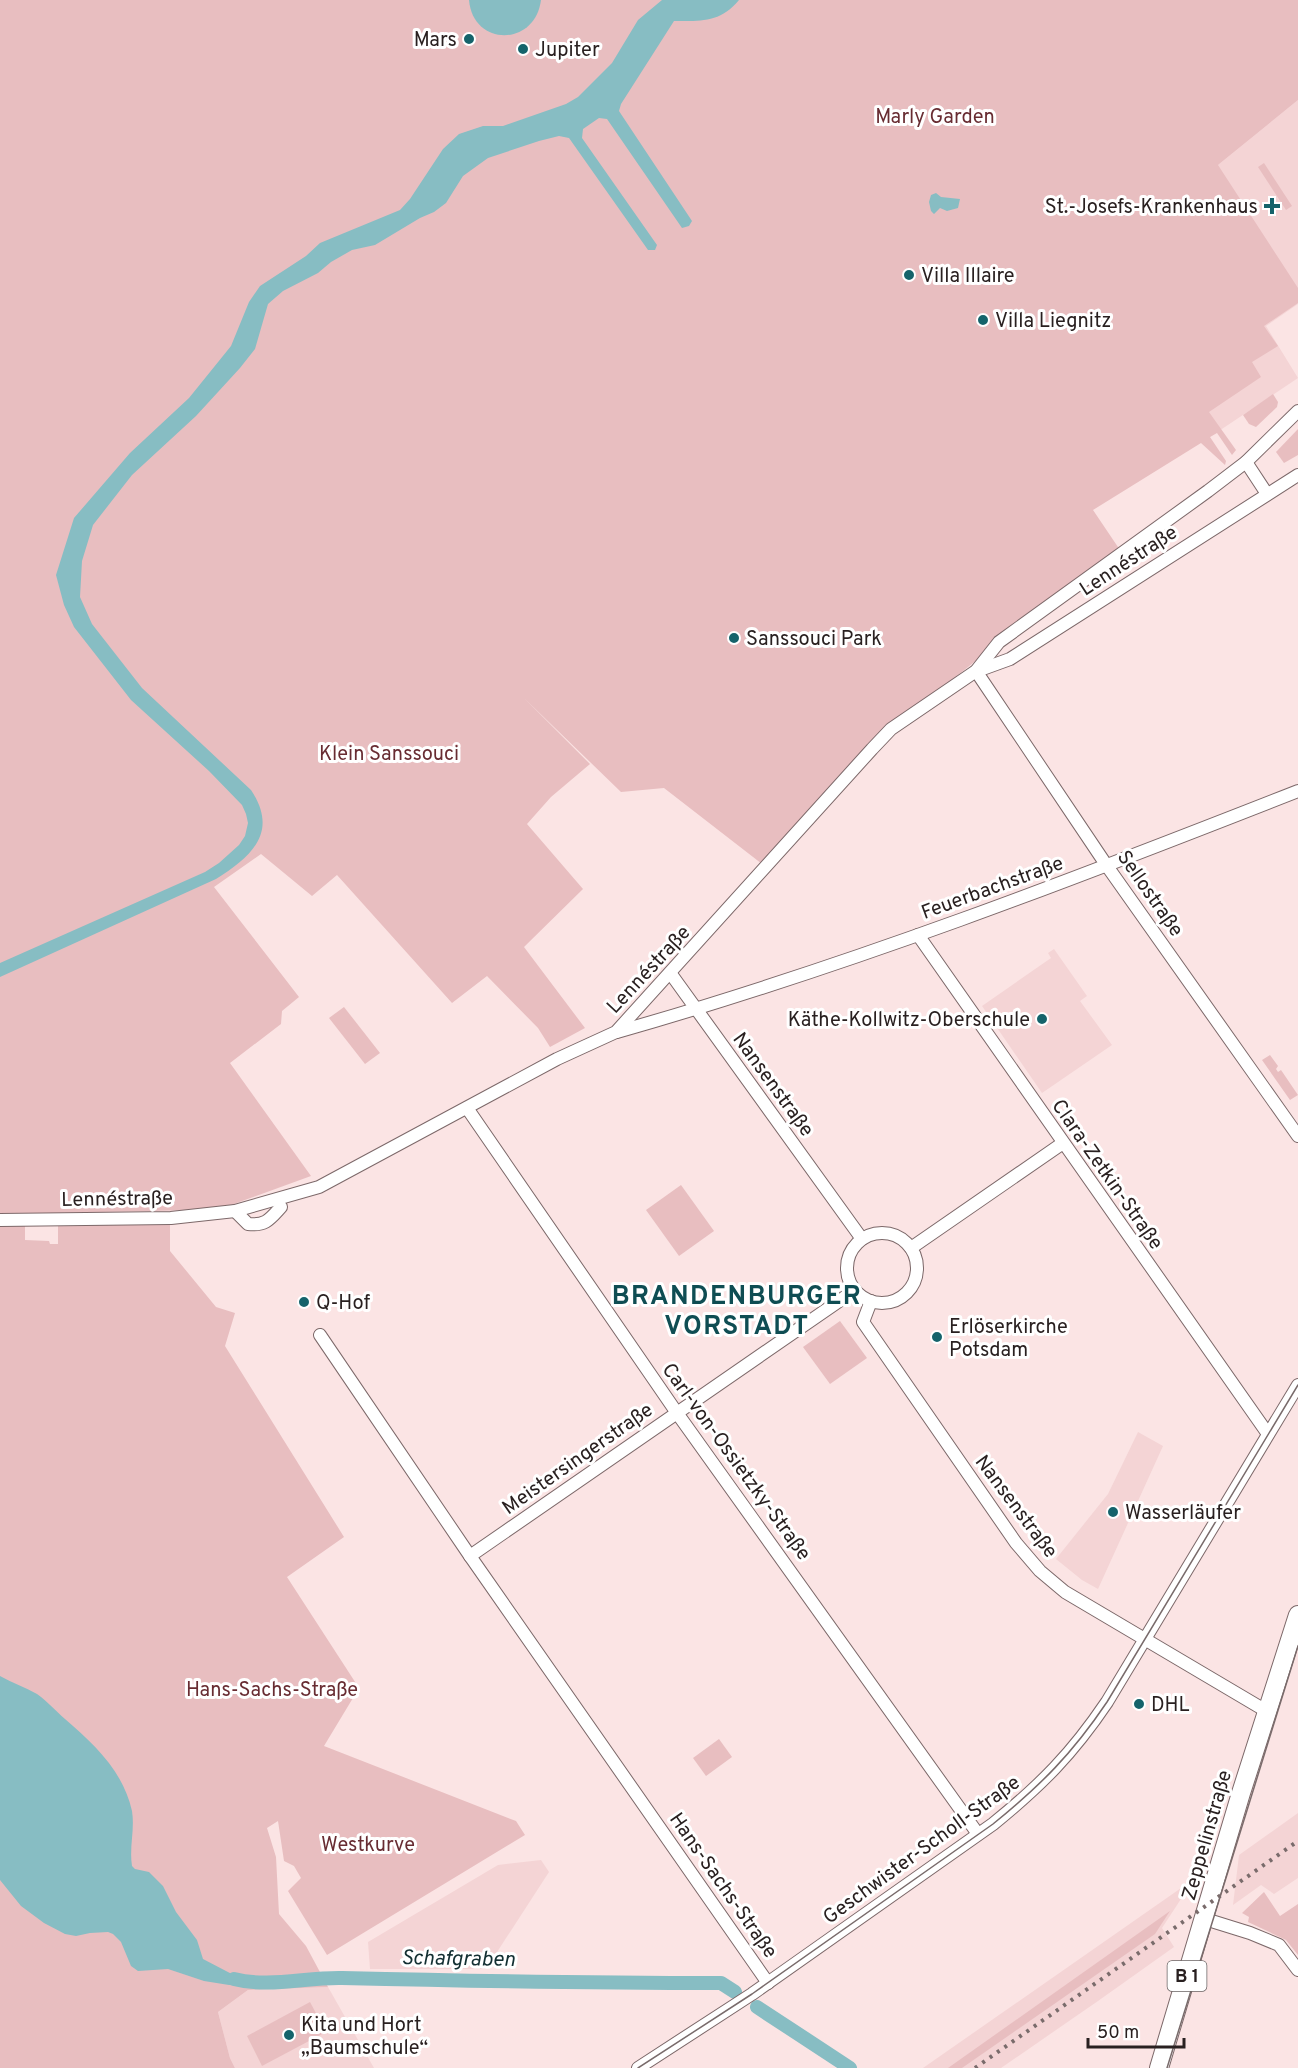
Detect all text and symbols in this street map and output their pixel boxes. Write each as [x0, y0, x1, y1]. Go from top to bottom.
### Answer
place label: Mars [414, 28, 457, 54]
marker: Mars [462, 32, 476, 46]
place label: Jupiter [535, 38, 600, 64]
marker: Jupiter [516, 42, 530, 56]
park label: Marly Garden [875, 105, 995, 131]
place label: St.-Josefs-Krankenhaus [1045, 195, 1258, 221]
marker: St.-Josefs-Krankenhaus [1263, 197, 1281, 215]
place label: Villa Illaire [921, 264, 1015, 290]
marker: Villa Illaire [902, 268, 916, 282]
place label: Villa Liegnitz [995, 309, 1111, 335]
marker: Villa Liegnitz [976, 313, 990, 327]
street label: Lennéstraße [1075, 520, 1183, 603]
place label: Sanssouci Park [746, 627, 882, 653]
marker: Sanssouci Park [727, 631, 741, 645]
park label: Klein Sanssouci [319, 742, 459, 768]
street label: Sellostraße [1110, 846, 1189, 942]
street label: Feuerbachstraße [918, 851, 1067, 927]
street label: Lennéstraße [602, 921, 697, 1020]
place label: Käthe-Kollwitz-Oberschule [788, 1008, 1030, 1034]
marker: Käthe-Kollwitz-Oberschule [1035, 1012, 1049, 1026]
street label: Nansenstraße [726, 1028, 819, 1142]
street label: Clara-Zetkin-Straße [1045, 1095, 1168, 1256]
street label: Lennéstraße [61, 1186, 173, 1214]
district label: BRANDENBURGER VORSTADT [612, 1281, 862, 1344]
place label: Q-Hof [316, 1291, 370, 1317]
marker: Q-Hof [297, 1295, 311, 1309]
place label: Erlöserkirche Potsdam [949, 1315, 1068, 1364]
marker: Erlöserkirche Potsdam [930, 1330, 944, 1344]
street label: Carl-von-Ossietzky-Straße [655, 1358, 816, 1566]
street label: Meistersingerstraße [498, 1398, 659, 1521]
street label: Nansenstraße [968, 1450, 1063, 1564]
place label: Wasserläufer [1125, 1501, 1241, 1527]
marker: Wasserläufer [1106, 1505, 1120, 1519]
park label: Hans-Sachs-Straße [186, 1678, 358, 1704]
place label: DHL [1151, 1693, 1190, 1719]
marker: DHL [1132, 1697, 1146, 1711]
street label: Zeppelinstraße [1177, 1767, 1239, 1904]
street label: Geschwister-Scholl-Straße [819, 1770, 1026, 1931]
street label: Hans-Sachs-Straße [662, 1808, 782, 1964]
park label: Westkurve [321, 1833, 415, 1859]
water label: Schafgraben [401, 1945, 516, 1974]
road number: B 1 [1168, 1961, 1206, 1991]
scale bar [1088, 2011, 1184, 2049]
place label: Kita und Hort „Baumschule“ [301, 2013, 428, 2062]
text: 50 m [1097, 2022, 1139, 2045]
marker: Kita und Hort „Baumschule“ [282, 2028, 296, 2042]

